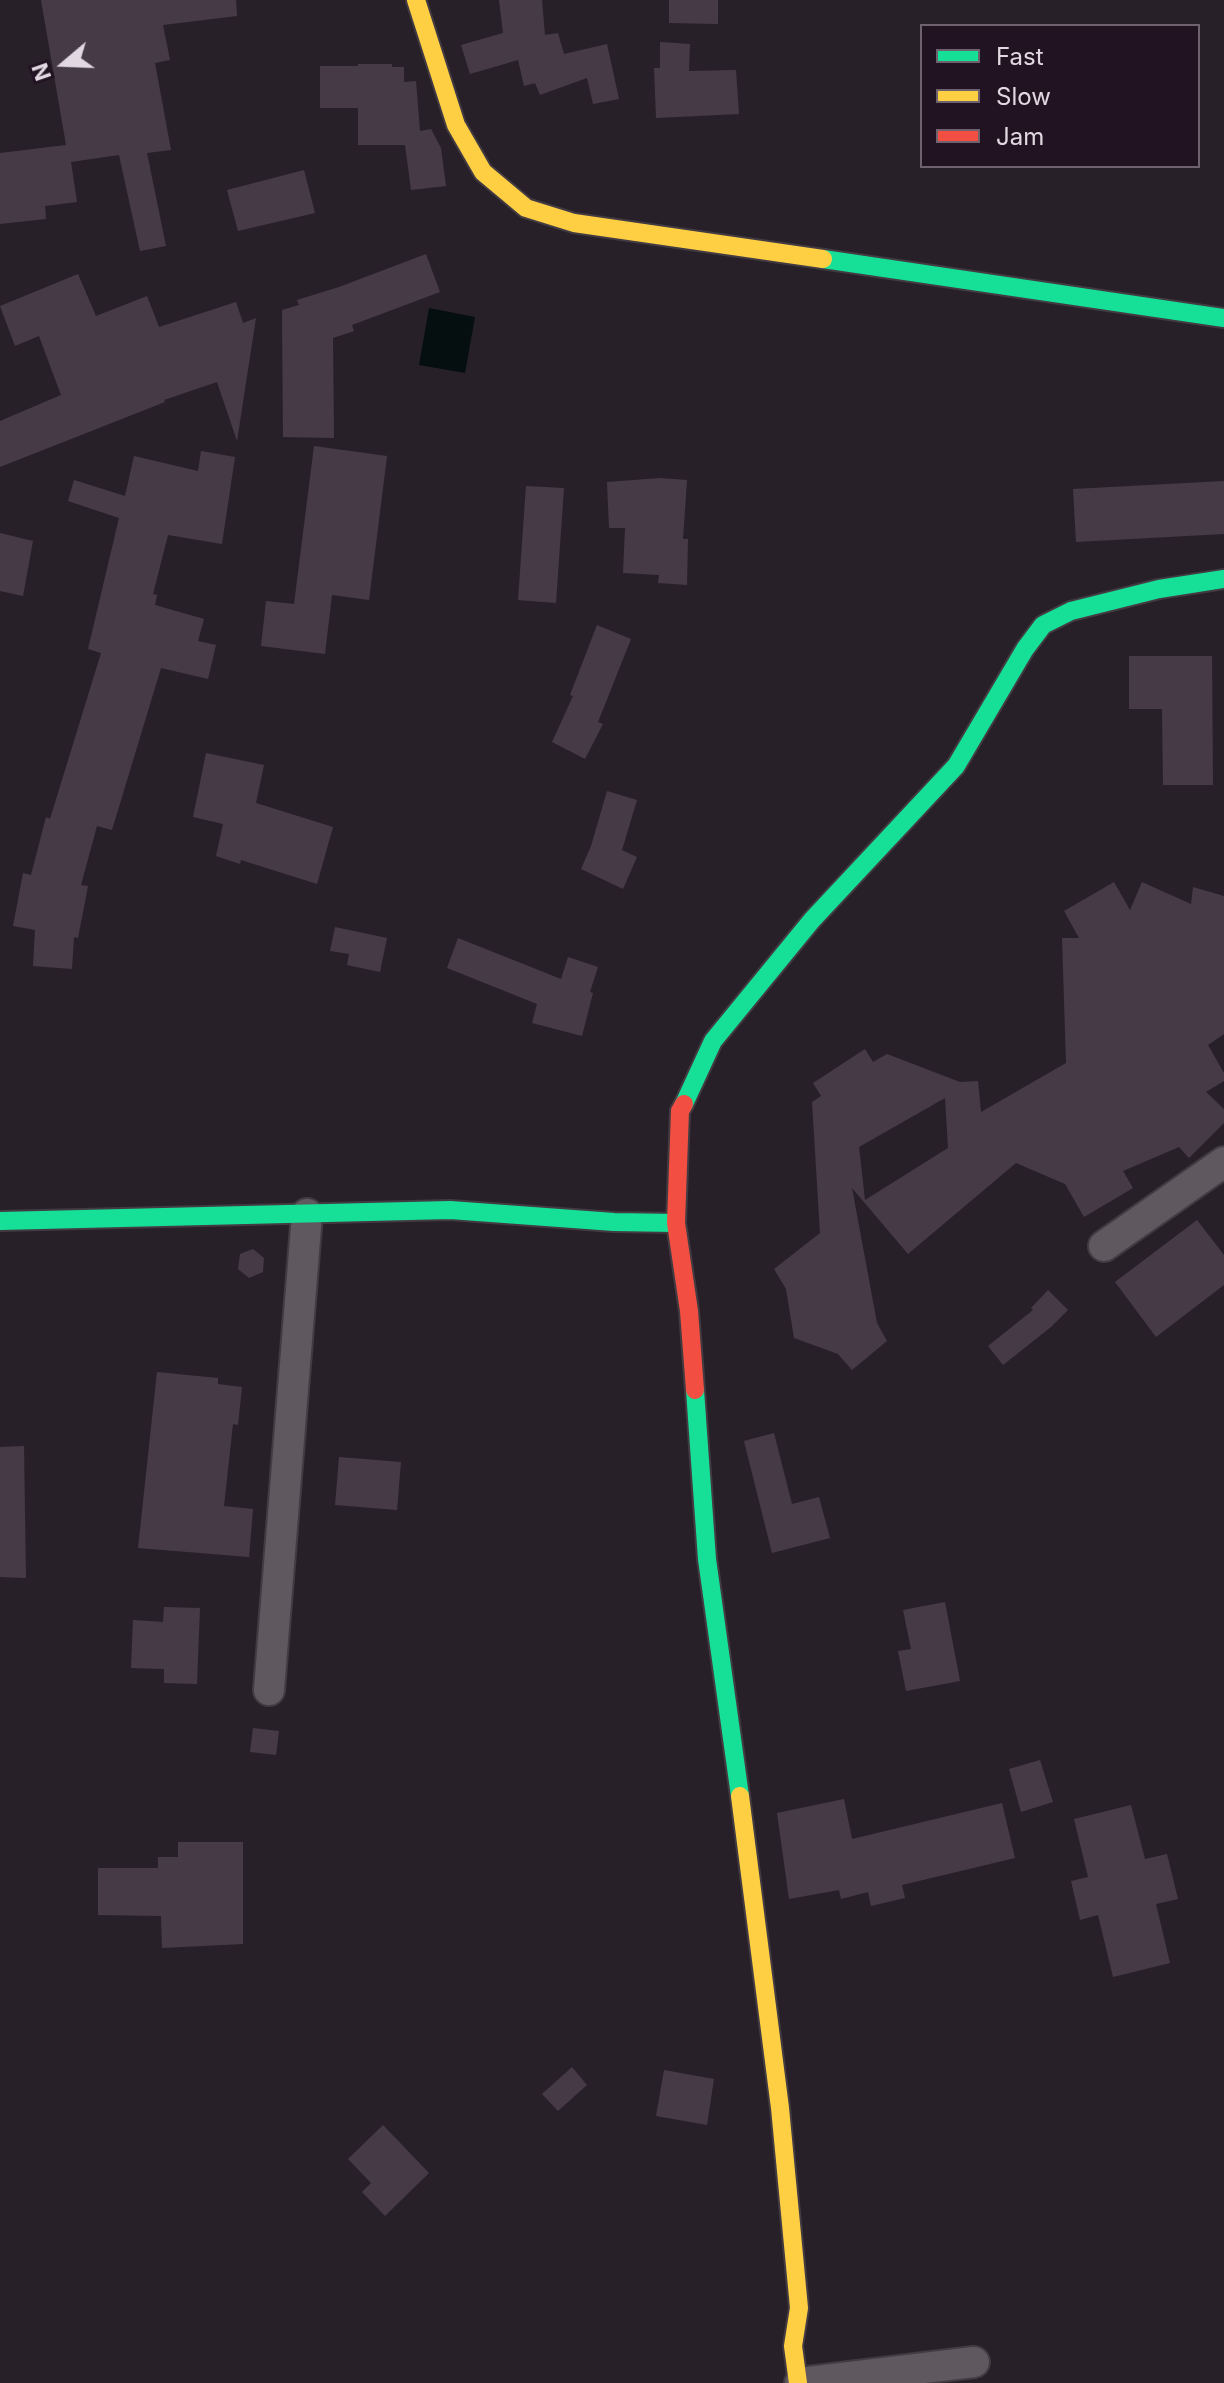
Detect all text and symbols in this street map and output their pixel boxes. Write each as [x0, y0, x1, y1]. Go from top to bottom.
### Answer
north arrow [24, 24, 104, 104]
legend [920, 24, 1200, 168]
text: Fast [996, 42, 1044, 71]
text: N [26, 60, 56, 84]
text: Slow [996, 82, 1051, 111]
text: Jam [996, 122, 1044, 151]

